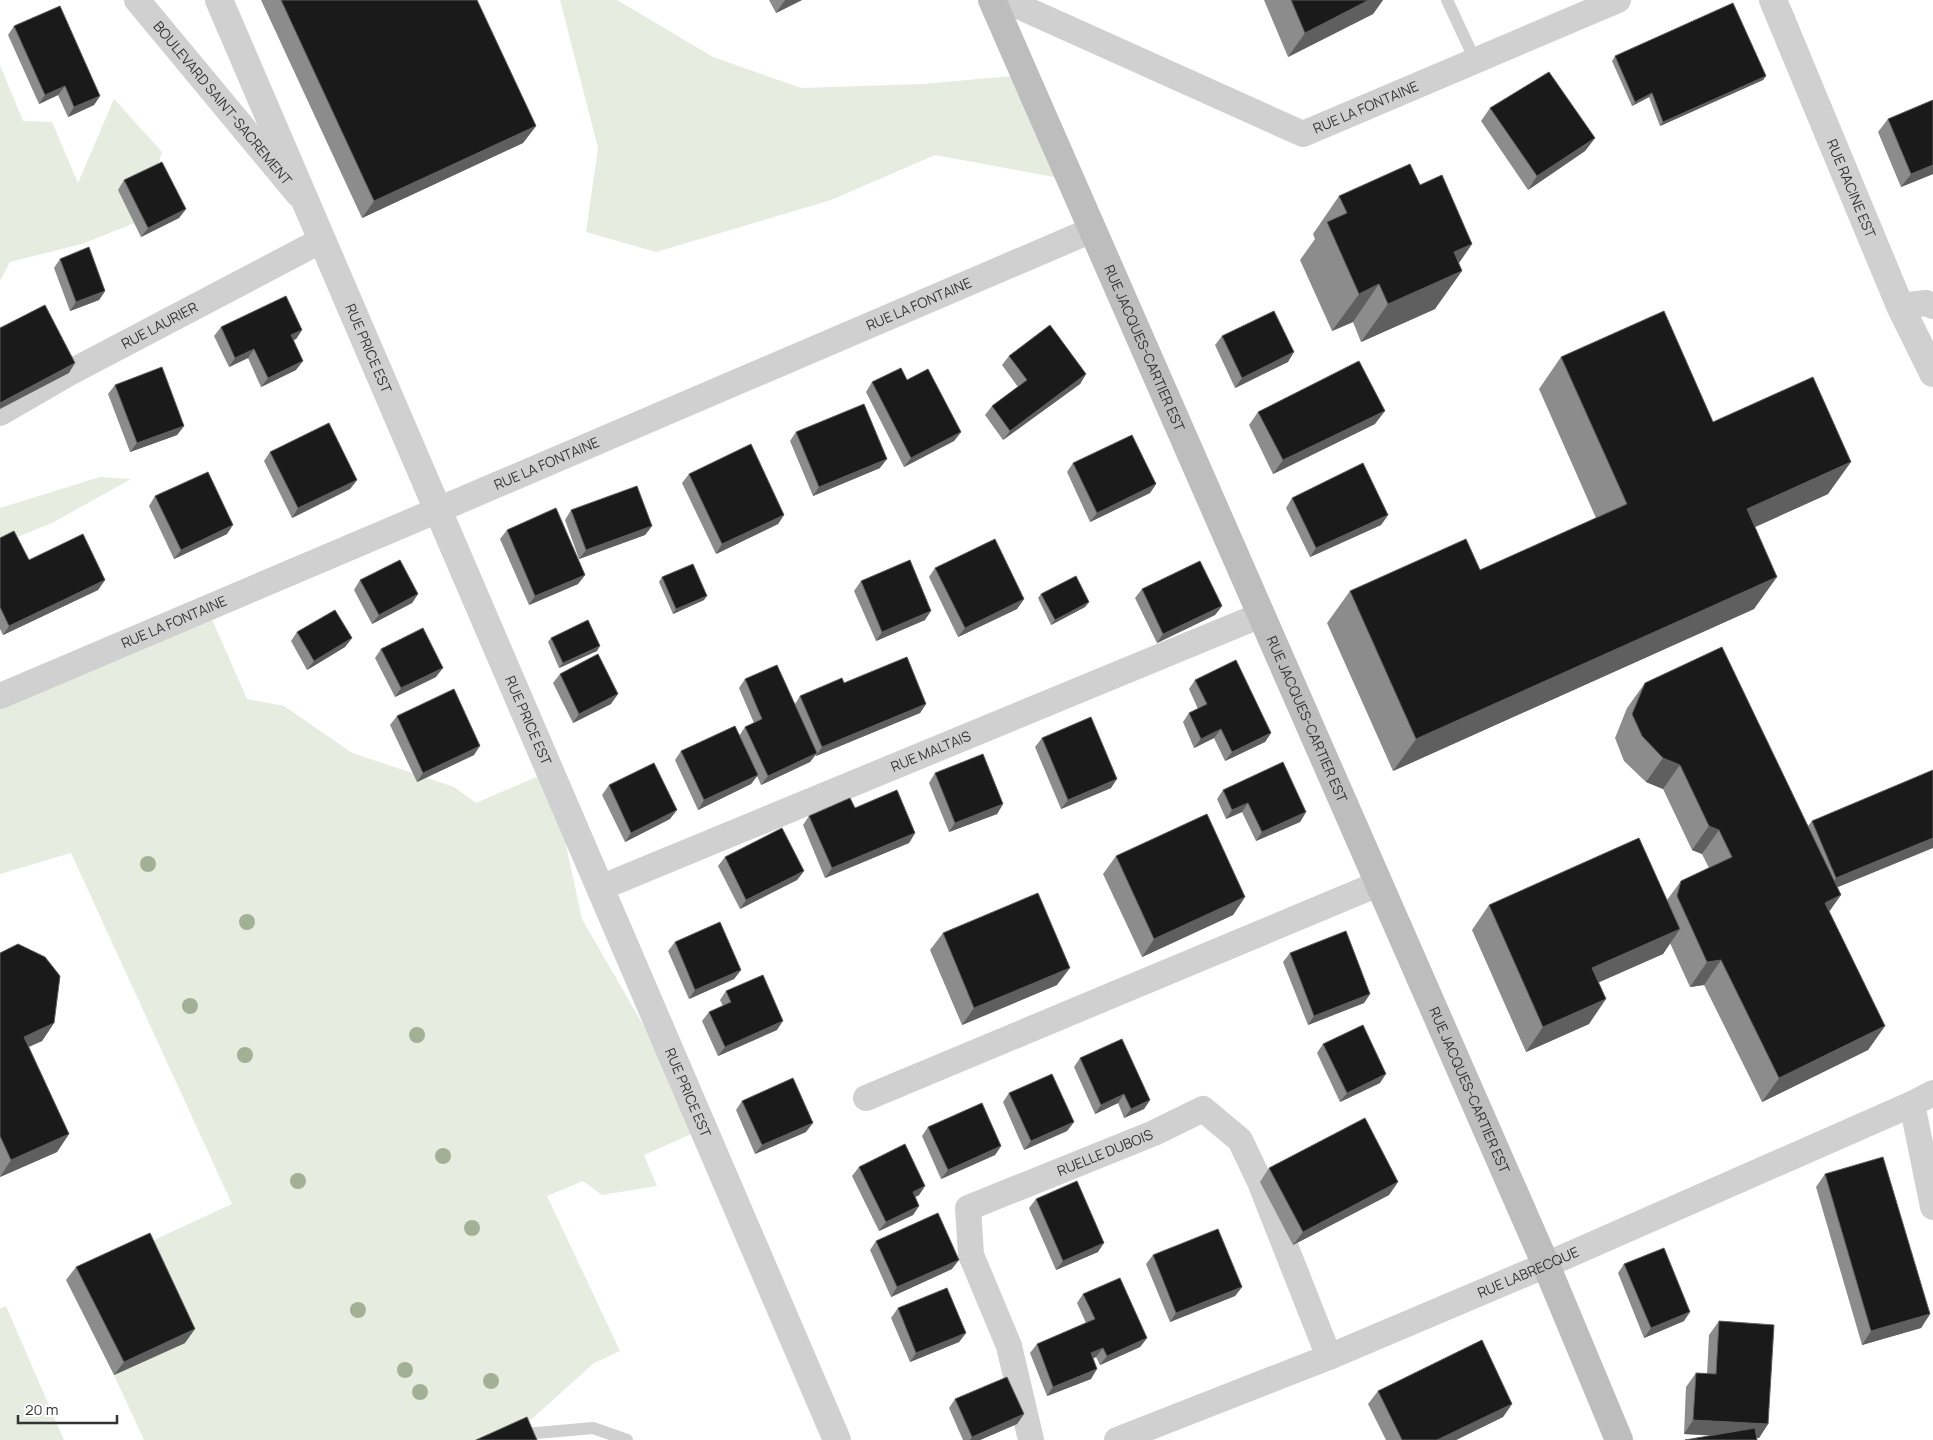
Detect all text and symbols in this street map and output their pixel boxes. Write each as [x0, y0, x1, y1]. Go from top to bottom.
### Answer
street label: BOULEVARD SAINT-SACREMENT [149, 17, 297, 189]
street label: RUE LA FONTAINE [1310, 76, 1421, 138]
street label: RUE RACINE EST [1823, 136, 1881, 241]
street label: RUE JACQUES-CARTIER EST [1100, 262, 1190, 435]
street label: RUE LA FONTAINE [863, 273, 974, 335]
street label: RUE LAURIER [118, 297, 201, 353]
street label: RUE PRICE EST [341, 300, 397, 396]
street label: RUE LA FONTAINE [491, 432, 602, 494]
street label: RUE LA FONTAINE [118, 591, 229, 652]
street label: RUE JACQUES-CARTIER EST [1263, 633, 1352, 806]
street label: RUE PRICE EST [501, 673, 556, 768]
street label: RUE MALTAIS [888, 726, 974, 776]
street label: RUE JACQUES-CARTIER EST [1425, 1004, 1515, 1177]
street label: RUE PRICE EST [661, 1045, 716, 1141]
street label: RUELLE DUBOIS [1054, 1124, 1156, 1180]
street label: RUE LABRECQUE [1474, 1242, 1582, 1302]
scale bar [18, 1392, 116, 1424]
text: 20 m [25, 1399, 58, 1420]

